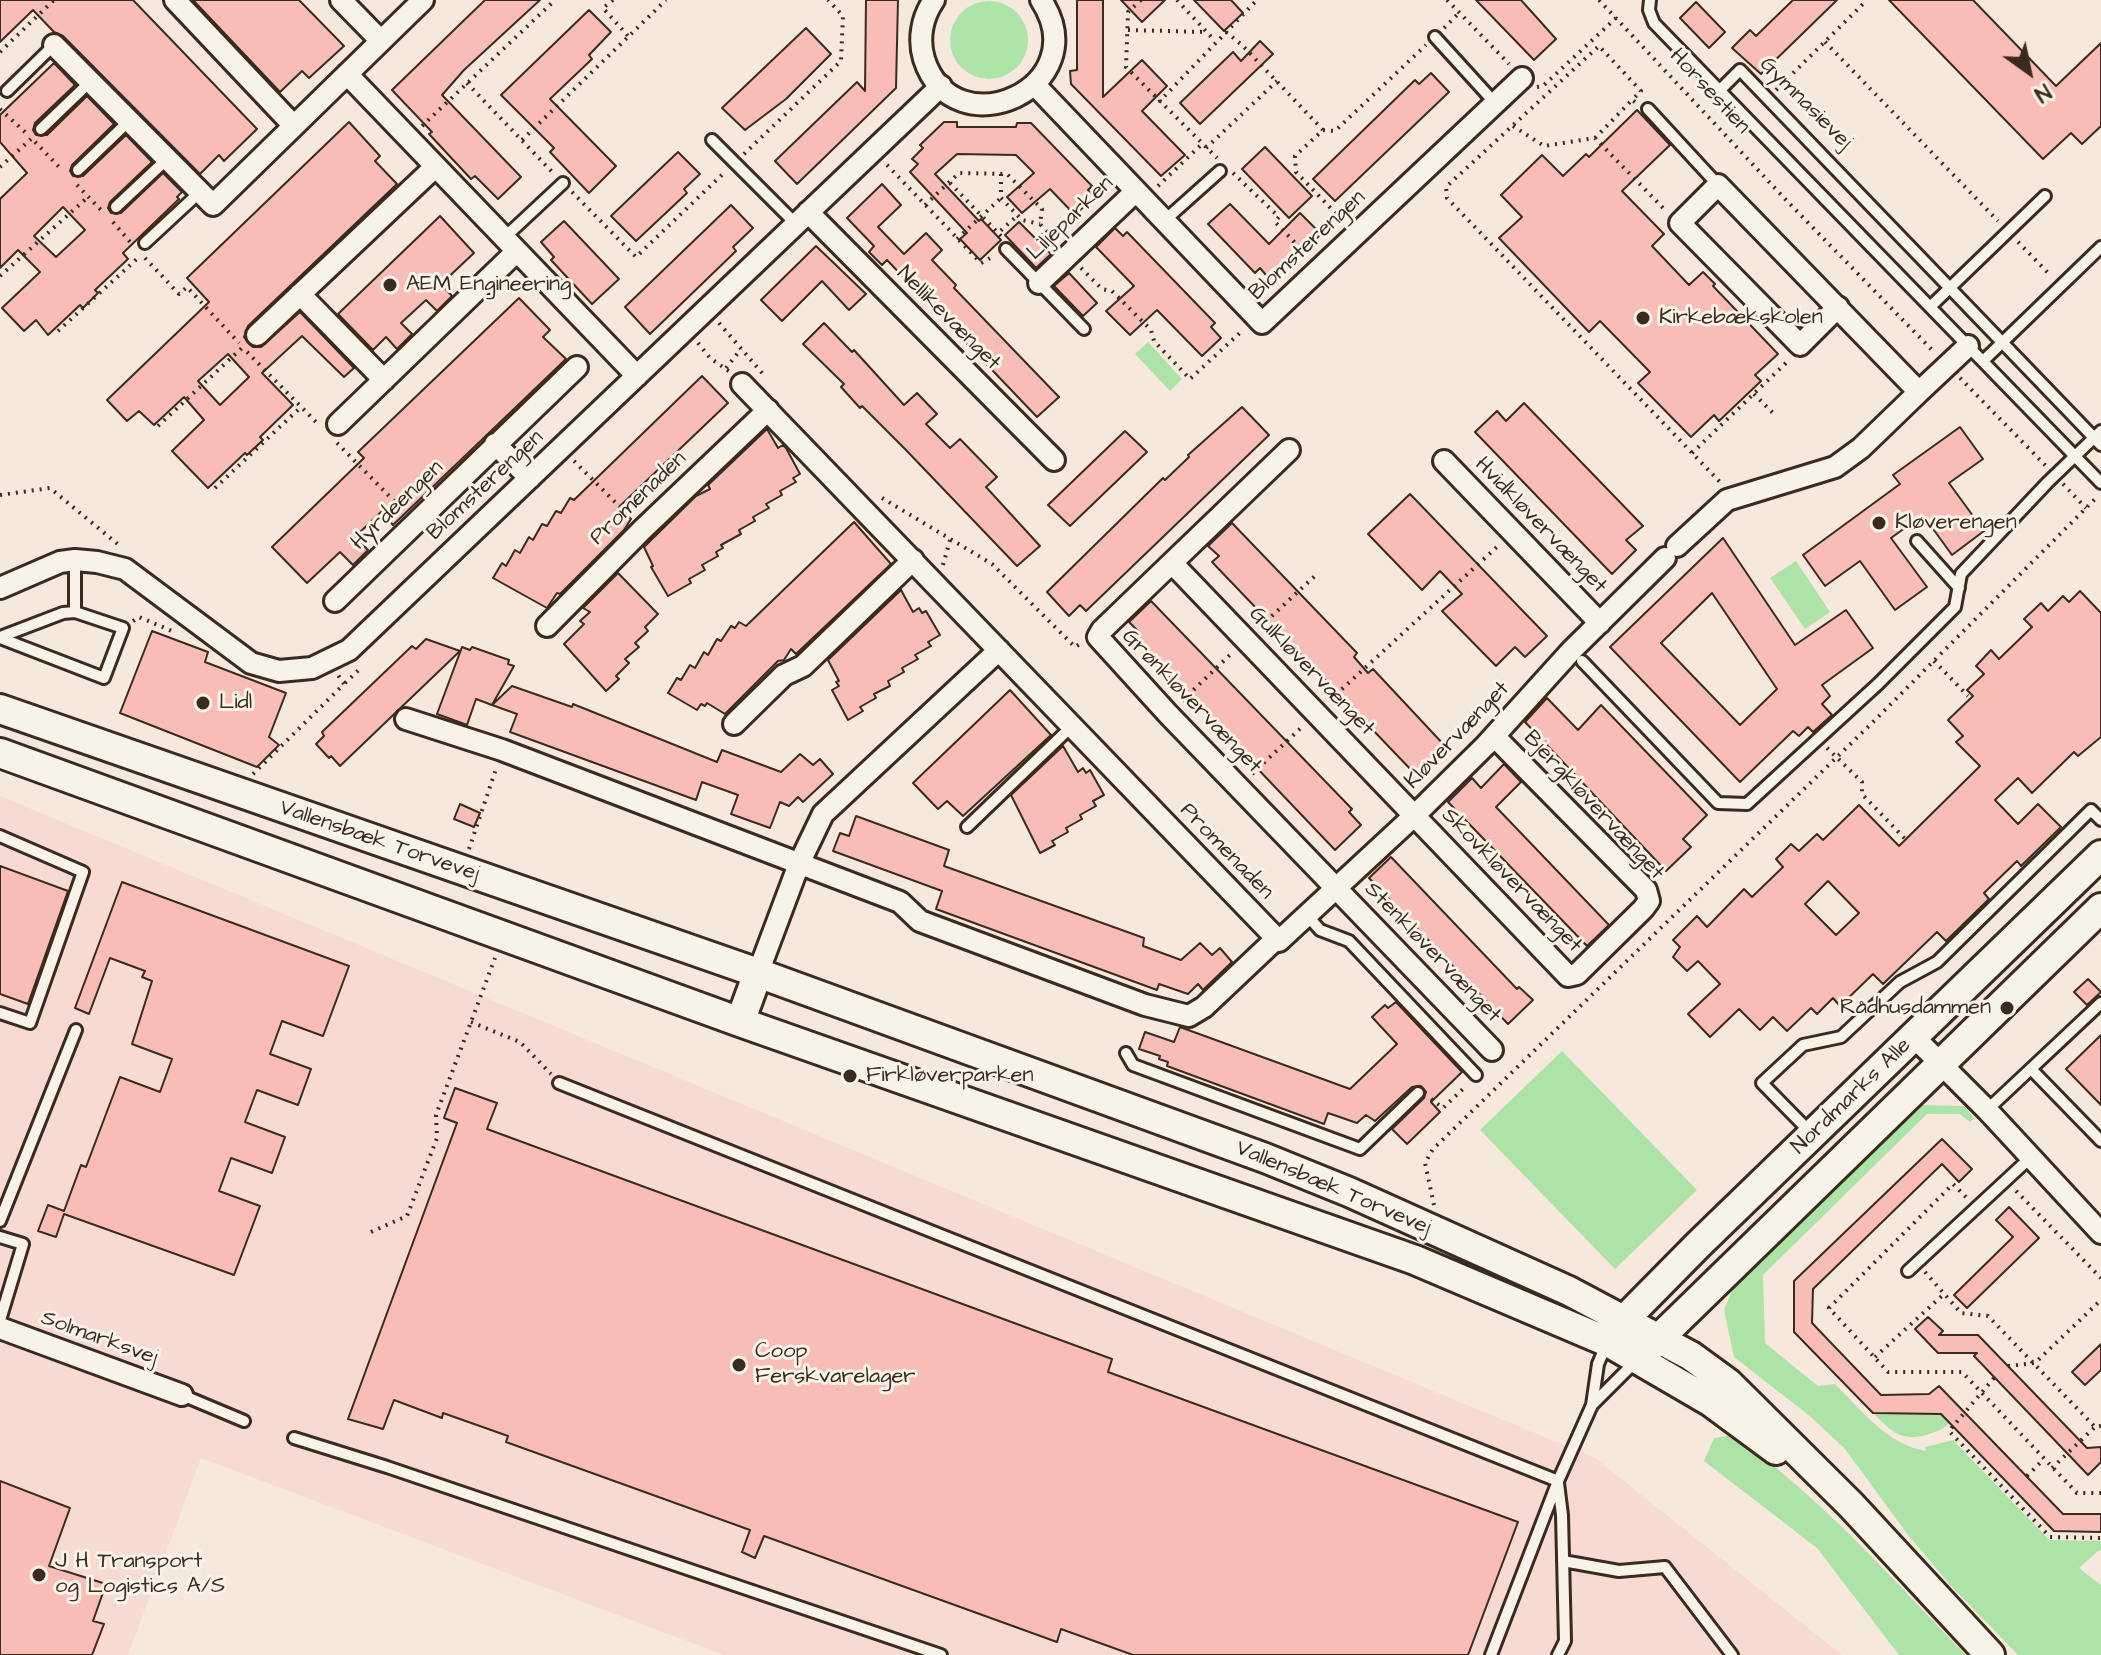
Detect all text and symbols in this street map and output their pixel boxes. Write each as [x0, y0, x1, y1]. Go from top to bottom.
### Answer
north arrow [1989, 32, 2069, 112]
street label: Horsestien [1663, 44, 1755, 140]
street label: Gymnasievej [1753, 52, 1857, 156]
text: N [2028, 76, 2057, 109]
street label: Liljeparken [1022, 171, 1120, 267]
street label: Blomsterengen [1244, 185, 1372, 307]
street label: Nellikevænget [891, 262, 1005, 376]
place label: AEM Engineering [406, 272, 571, 298]
marker: AEM Engineering [381, 276, 399, 294]
place label: Kirkebækskolen [1659, 305, 1823, 331]
marker: Kirkebækskolen [1634, 309, 1652, 327]
street label: Blomsterengen [422, 425, 550, 547]
street label: Promenaden [585, 446, 693, 552]
street label: Hvidkløvervænget [1468, 452, 1612, 600]
street label: Hyrdeengen [346, 456, 450, 556]
place label: Kløverengen [1895, 510, 2017, 536]
marker: Kløverengen [1870, 514, 1888, 532]
street label: Gulkløvervænget [1243, 602, 1379, 742]
street label: Grønkløvervænget [1115, 624, 1267, 780]
street label: Kløvervænget [1400, 677, 1516, 795]
place label: Lidl [219, 690, 252, 716]
marker: Lidl [194, 694, 212, 712]
street label: Bjergkløvervænget [1517, 726, 1669, 886]
street label: Vallensbæk Torvevej [276, 795, 482, 889]
street label: Promenaden [1173, 798, 1279, 906]
street label: Skovkløvervænget [1435, 803, 1587, 959]
street label: Stenkløvervænget [1358, 877, 1506, 1029]
place label: Rådhusdammen [1840, 995, 1991, 1021]
marker: Rådhusdammen [1998, 999, 2016, 1017]
street label: Nordmarks Alle [1787, 1033, 1917, 1161]
place label: Firkløverparken [866, 1063, 1033, 1089]
marker: Firkløverparken [841, 1067, 859, 1085]
street label: Vallensbæk Torvevej [1231, 1136, 1435, 1242]
street label: Solmarksvej [37, 1306, 161, 1372]
place label: Coop Ferskvarelager [755, 1339, 916, 1390]
marker: Coop Ferskvarelager [730, 1356, 748, 1374]
place label: J H Transport og Logistics A/S [55, 1549, 225, 1600]
marker: J H Transport og Logistics A/S [30, 1566, 48, 1584]

